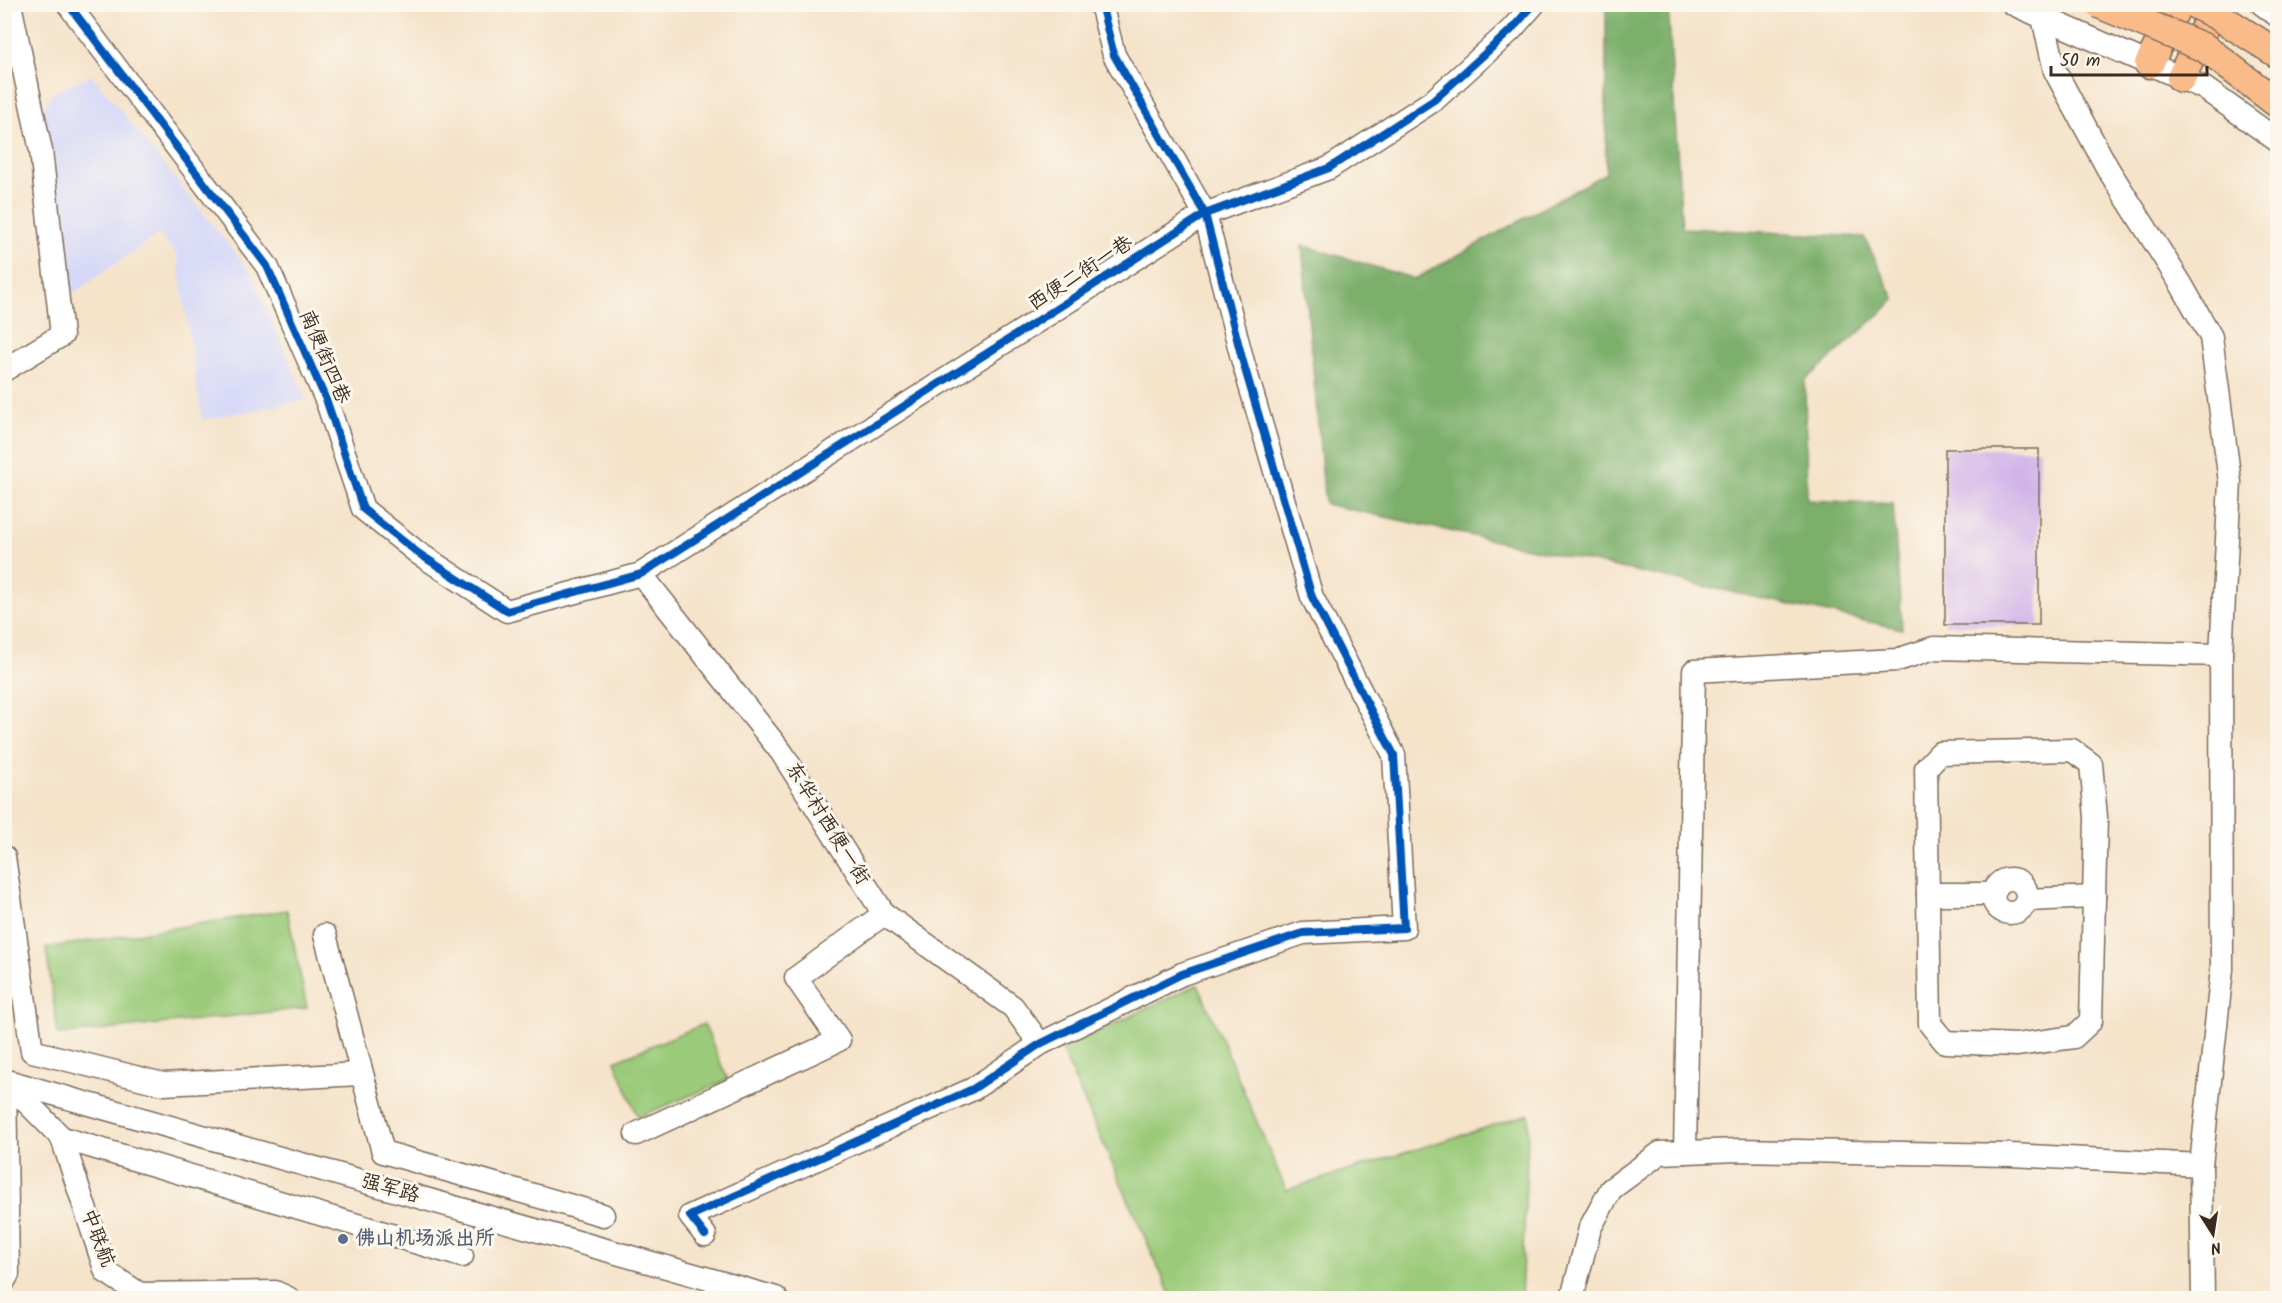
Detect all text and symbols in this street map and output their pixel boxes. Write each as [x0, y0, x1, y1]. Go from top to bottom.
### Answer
scale bar [2051, 39, 2207, 77]
text: 50 m [2060, 47, 2100, 76]
street label: 西便二街一巷 [1022, 227, 1141, 320]
street label: 南便街四巷 [290, 305, 359, 410]
street label: 东华村西便一街 [776, 756, 878, 892]
street label: 强军路 [357, 1165, 424, 1213]
street label: 中联航 [71, 1204, 123, 1272]
north arrow [2183, 1204, 2243, 1264]
place label: 佛山机场派出所 [355, 1223, 495, 1255]
marker: 佛山机场派出所 [336, 1232, 350, 1246]
text: N [2208, 1234, 2223, 1260]

